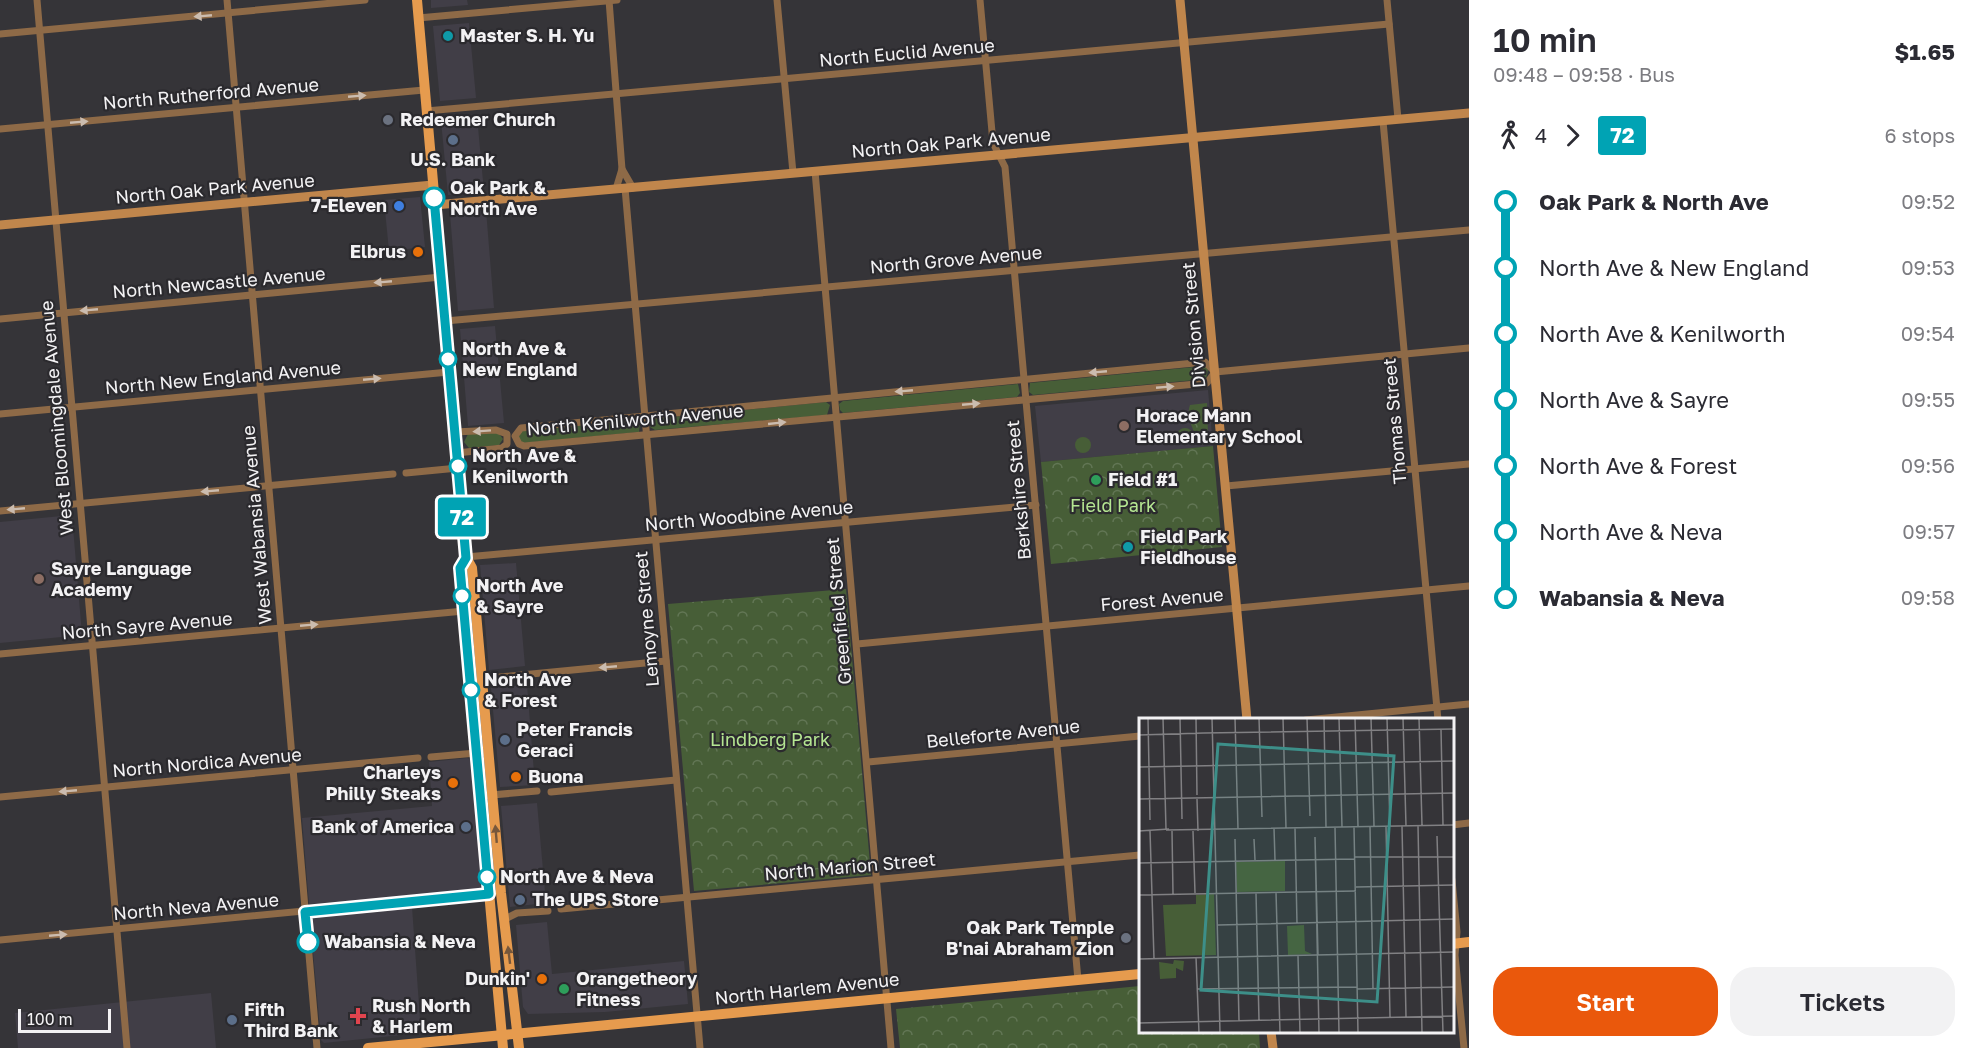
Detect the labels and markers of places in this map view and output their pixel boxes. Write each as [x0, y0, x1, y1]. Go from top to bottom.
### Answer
place label: Master S. H. Yu [460, 24, 594, 46]
marker: Master S. H. Yu [441, 29, 455, 43]
place label: Redeemer Church [400, 108, 556, 130]
marker: Redeemer Church [381, 113, 395, 127]
marker: U.S. Bank [446, 133, 460, 147]
place label: U.S. Bank [411, 148, 496, 170]
place label: Oak Park & North Ave [450, 176, 546, 219]
marker: Oak Park & North Ave [423, 187, 445, 209]
place label: 7-Eleven [311, 194, 387, 216]
marker: 7-Eleven [392, 199, 406, 213]
place label: Elbrus [350, 240, 406, 262]
marker: Elbrus [411, 245, 425, 259]
place label: North Ave & New England [462, 337, 577, 380]
marker: North Ave & New England [439, 350, 457, 368]
place label: Horace Mann Elementary School [1136, 404, 1302, 447]
marker: Horace Mann Elementary School [1117, 419, 1131, 433]
place label: North Ave & Kenilworth [472, 444, 577, 487]
marker: North Ave & Kenilworth [449, 457, 467, 475]
place label: Field #1 [1108, 468, 1177, 490]
marker: Field #1 [1089, 473, 1103, 487]
place label: Field Park Fieldhouse [1140, 525, 1237, 568]
marker: Field Park Fieldhouse [1121, 540, 1135, 554]
place label: Sayre Language Academy [51, 557, 192, 600]
marker: Sayre Language Academy [32, 572, 46, 586]
place label: North Ave & Sayre [476, 574, 564, 617]
marker: North Ave & Sayre [453, 587, 471, 605]
place label: North Ave & Forest [484, 668, 572, 711]
marker: North Ave & Forest [462, 681, 480, 699]
place label: Peter Francis Geraci [517, 718, 633, 761]
marker: Peter Francis Geraci [498, 733, 512, 747]
place label: Charleys Philly Steaks [326, 761, 441, 804]
place label: Buona [528, 765, 584, 787]
marker: Buona [509, 770, 523, 784]
marker: Charleys Philly Steaks [446, 776, 460, 790]
place label: Bank of America [311, 815, 454, 837]
marker: Bank of America [459, 820, 473, 834]
place label: North Ave & Neva [500, 865, 654, 887]
marker: North Ave & Neva [478, 868, 496, 886]
place label: The UPS Store [532, 888, 659, 910]
marker: The UPS Store [513, 893, 527, 907]
place label: Oak Park Temple B'nai Abraham Zion [946, 916, 1114, 959]
place label: Wabansia & Neva [324, 930, 476, 952]
marker: Wabansia & Neva [297, 931, 319, 953]
marker: Oak Park Temple B'nai Abraham Zion [1119, 931, 1133, 945]
place label: Dunkin' [465, 967, 530, 989]
place label: Orangetheory Fitness [576, 967, 698, 1010]
marker: Dunkin' [535, 972, 549, 986]
marker: Orangetheory Fitness [557, 982, 571, 996]
place label: Rush North & Harlem [372, 994, 470, 1037]
place label: Fifth Third Bank [244, 998, 339, 1041]
marker: Rush North & Harlem [349, 1007, 367, 1025]
marker: Fifth Third Bank [225, 1013, 239, 1027]

